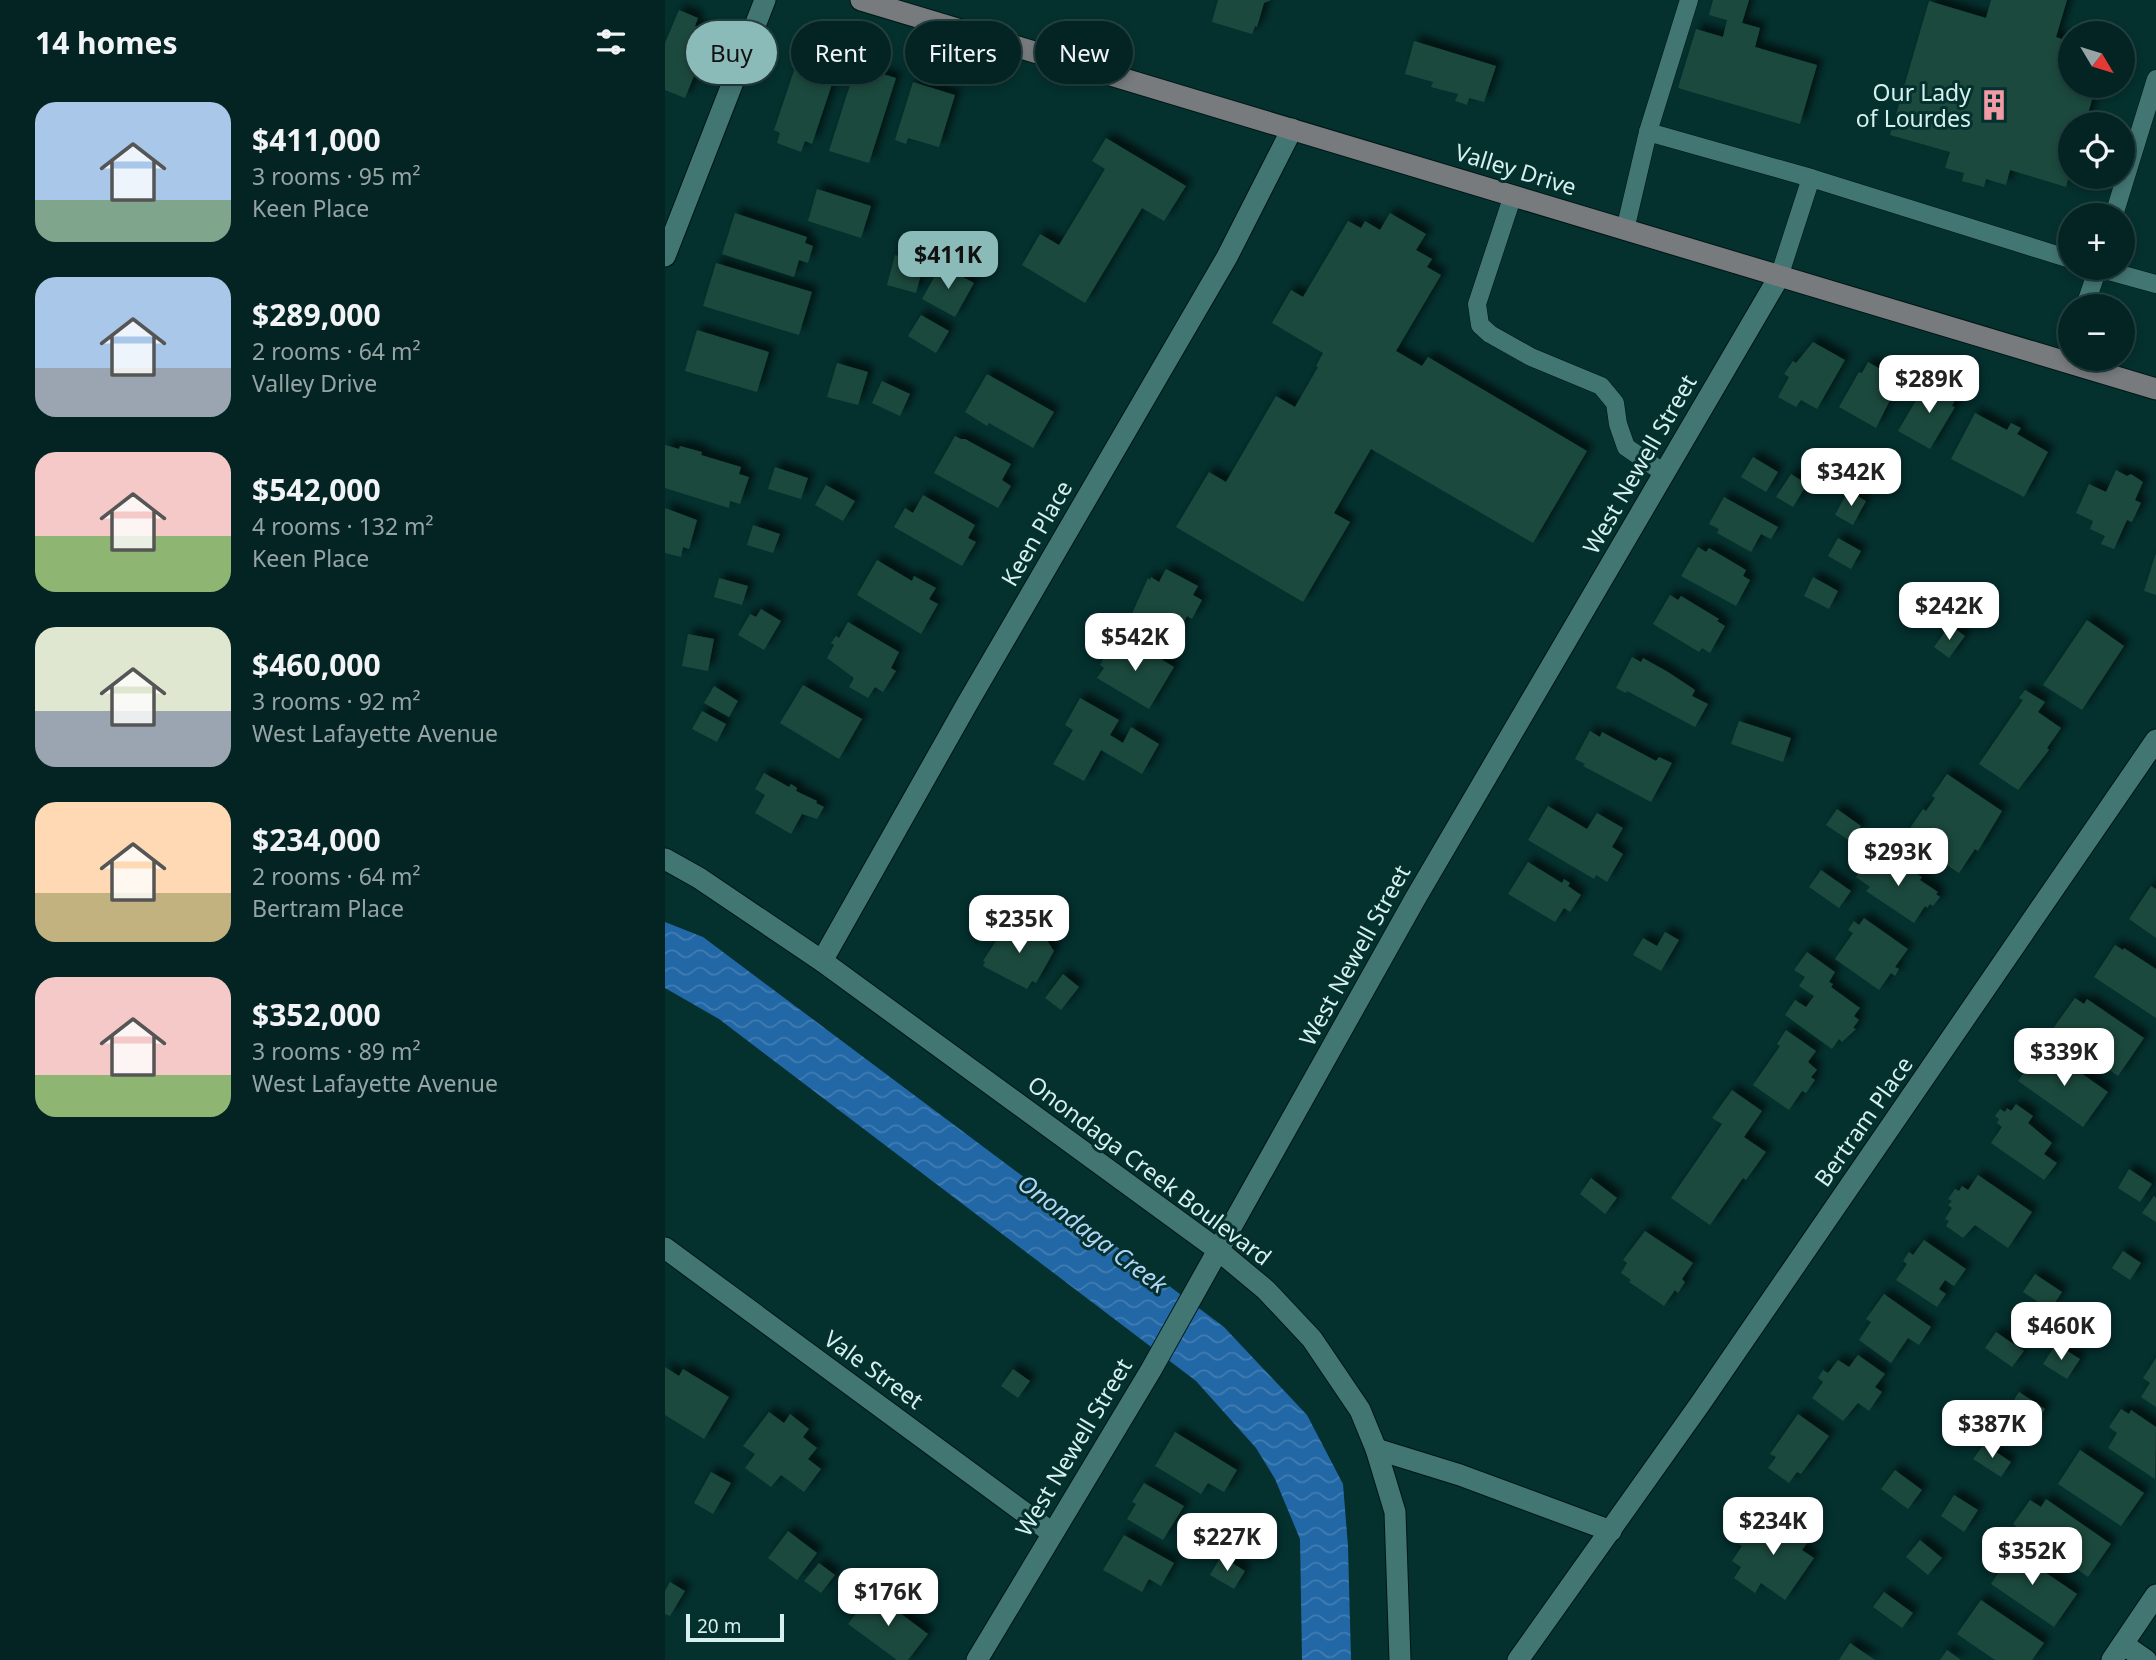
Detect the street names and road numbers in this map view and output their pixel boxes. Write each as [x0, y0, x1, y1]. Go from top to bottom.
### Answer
street label: Valley Drive [1451, 135, 1581, 203]
street label: West Newell Street [1575, 368, 1703, 560]
street label: Keen Place [993, 474, 1079, 592]
street label: West Newell Street [1291, 859, 1417, 1051]
street label: Bertram Place [1806, 1050, 1920, 1192]
street label: Onondaga Creek Boulevard [1023, 1069, 1277, 1271]
street label: Vale Street [818, 1322, 930, 1416]
street label: West Newell Street [1007, 1352, 1139, 1542]

